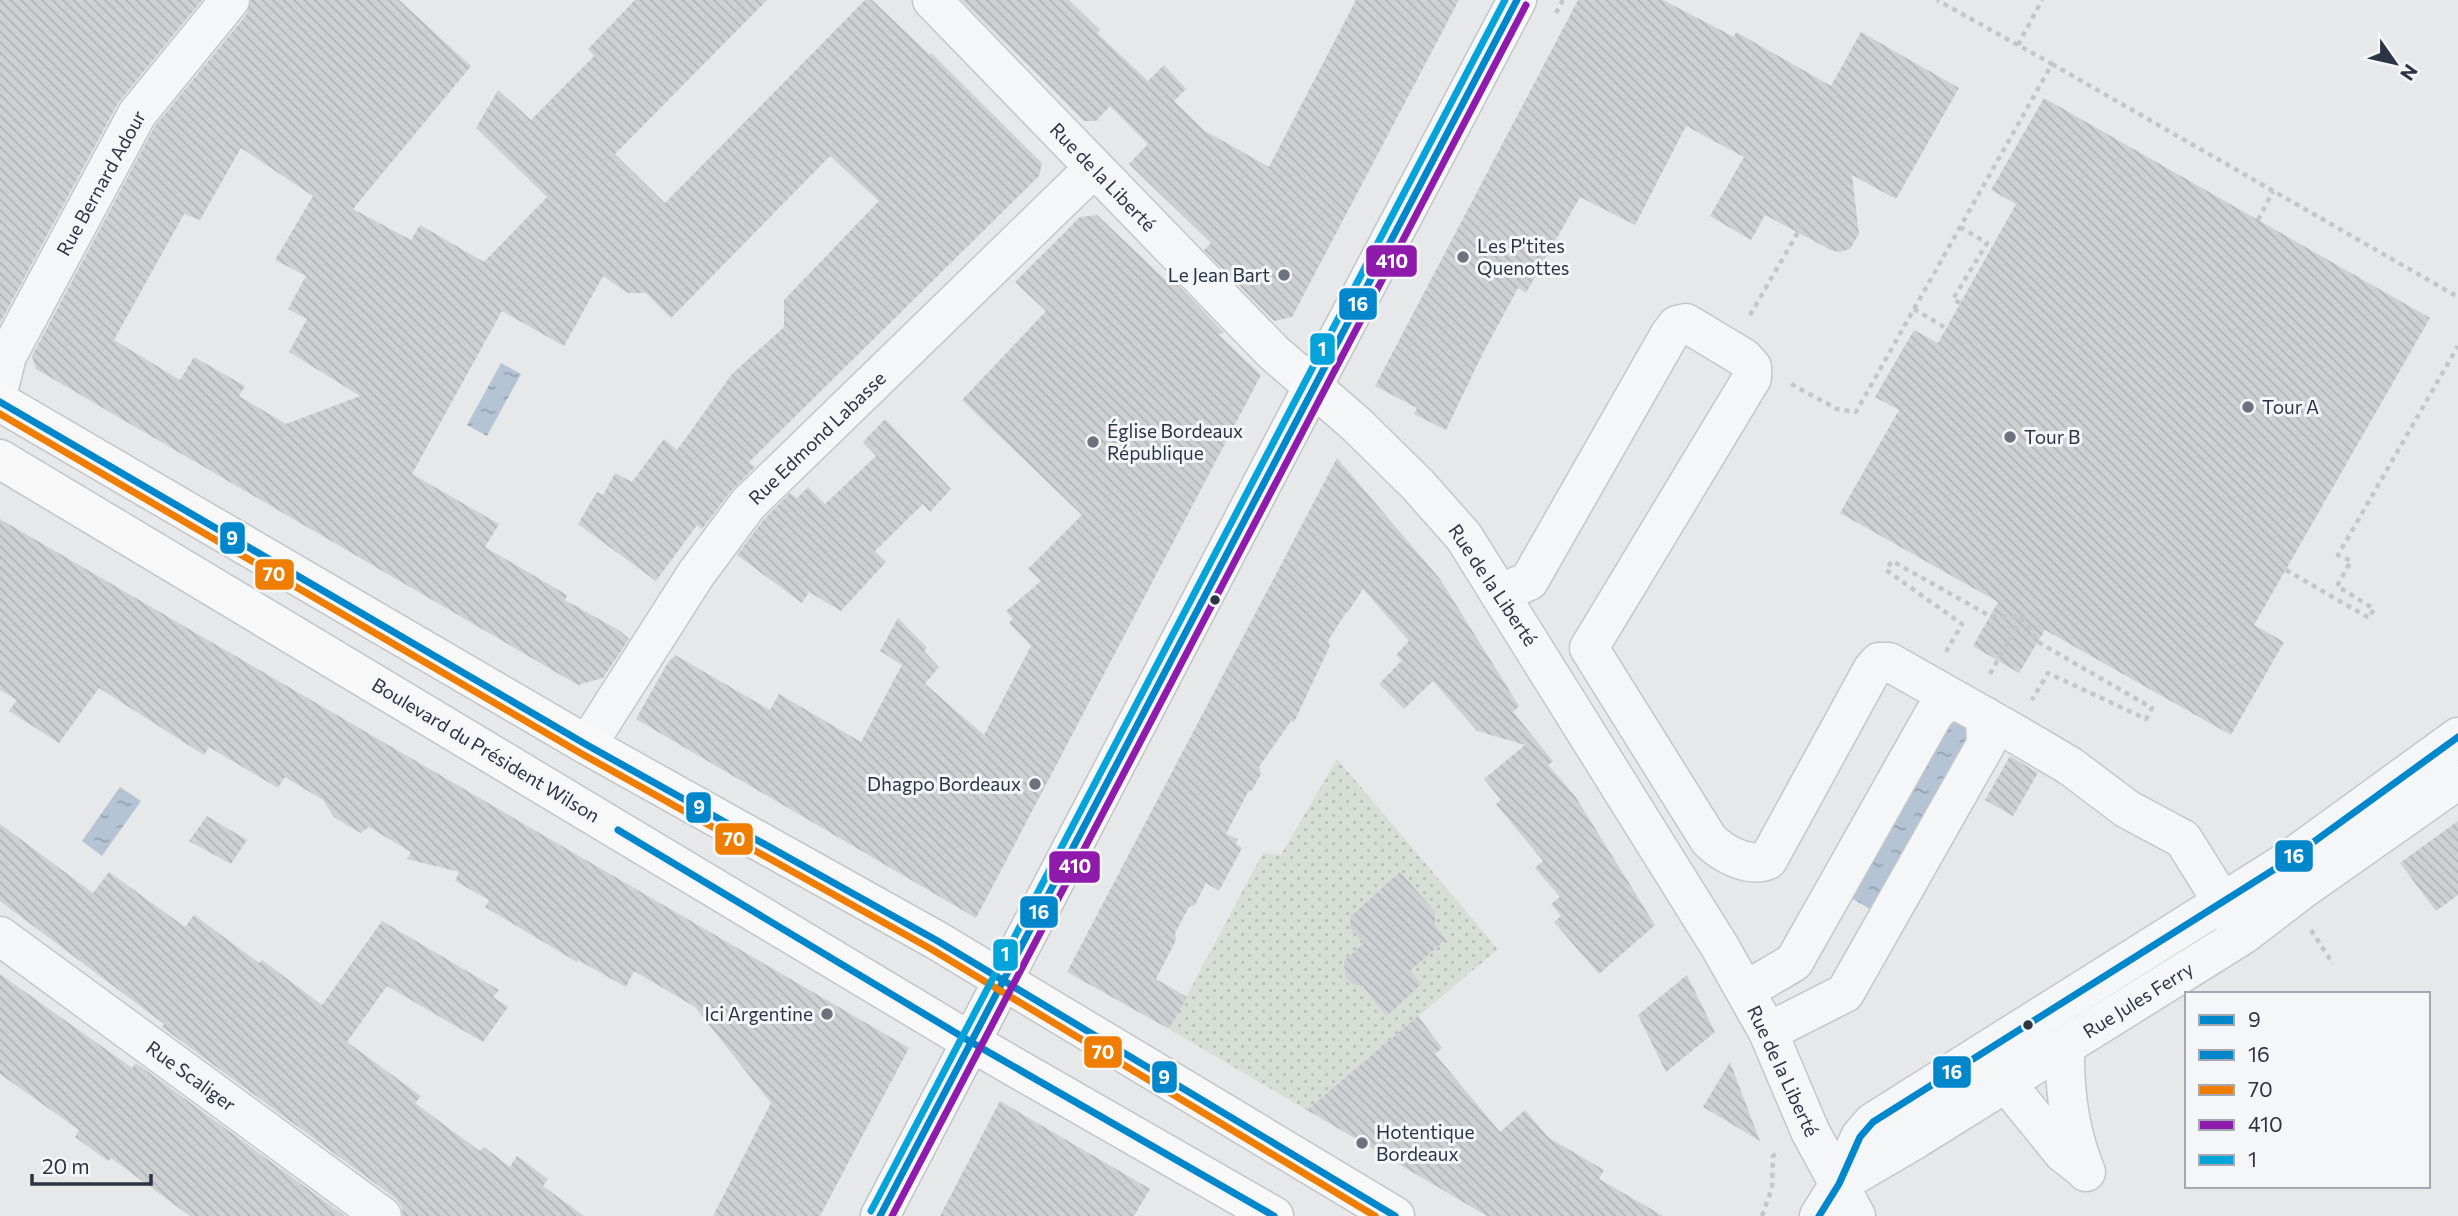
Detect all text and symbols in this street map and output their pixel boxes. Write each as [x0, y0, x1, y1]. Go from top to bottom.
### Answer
north arrow [2360, 28, 2430, 98]
text: N [2396, 60, 2423, 85]
street label: Rue Bernard Adour [51, 106, 150, 259]
street label: Rue de la Liberté [1046, 118, 1161, 236]
place label: Les P'tites Quenottes [1477, 234, 1569, 279]
line badge: 410 [1365, 244, 1418, 278]
text: 410 [1376, 249, 1408, 272]
marker: Les P'tites Quenottes [1455, 249, 1471, 265]
place label: Le Jean Bart [1168, 263, 1270, 286]
marker: Le Jean Bart [1276, 267, 1292, 283]
line badge: 16 [1338, 287, 1378, 321]
text: 16 [1348, 292, 1368, 315]
line badge: 1 [1309, 332, 1336, 366]
text: 1 [1318, 337, 1326, 360]
street label: Rue Edmond Labasse [743, 366, 890, 509]
place label: Tour A [2262, 395, 2319, 418]
marker: Tour A [2240, 399, 2256, 415]
place label: Église Bordeaux République [1107, 419, 1243, 464]
place label: Tour B [2024, 425, 2080, 448]
marker: Tour B [2002, 429, 2018, 445]
marker: Église Bordeaux République [1085, 434, 1101, 450]
street label: Rue de la Liberté [1444, 519, 1543, 650]
line badge: 9 [219, 521, 246, 555]
text: 9 [226, 526, 238, 549]
line badge: 70 [254, 558, 295, 591]
text: 70 [263, 562, 285, 585]
unlabelled marker [1208, 593, 1222, 607]
street label: Boulevard du Président Wilson [368, 672, 604, 827]
place label: Dhagpo Bordeaux [867, 772, 1021, 795]
marker: Dhagpo Bordeaux [1027, 776, 1043, 792]
line badge: 9 [685, 791, 712, 824]
text: 9 [693, 795, 705, 818]
line badge: 70 [714, 822, 754, 856]
text: 70 [723, 827, 745, 850]
line badge: 16 [2274, 839, 2314, 873]
text: 16 [2284, 844, 2304, 867]
line badge: 410 [1048, 850, 1101, 884]
text: 410 [1059, 854, 1091, 877]
line badge: 16 [1019, 895, 1059, 929]
text: 16 [1029, 900, 1049, 923]
line badge: 1 [992, 938, 1019, 972]
text: 1 [1001, 942, 1009, 965]
street label: Rue Jules Ferry [2078, 956, 2197, 1043]
legend [2185, 992, 2430, 1188]
street label: Rue de la Liberté [1743, 1001, 1824, 1140]
place label: Ici Argentine [704, 1002, 813, 1025]
marker: Ici Argentine [819, 1006, 835, 1022]
text: 9 [2248, 1006, 2261, 1031]
unlabelled marker [2021, 1018, 2035, 1032]
street label: Rue Scaliger [142, 1035, 241, 1116]
line badge: 70 [1083, 1035, 1123, 1069]
text: 70 [1092, 1040, 1114, 1063]
text: 16 [2248, 1041, 2270, 1066]
line badge: 16 [1932, 1055, 1972, 1089]
line badge: 9 [1151, 1060, 1178, 1094]
text: 16 [1942, 1060, 1962, 1083]
text: 9 [1158, 1065, 1170, 1088]
text: 70 [2248, 1076, 2273, 1101]
text: 410 [2248, 1111, 2283, 1136]
place label: Hotentique Bordeaux [1376, 1120, 1474, 1165]
marker: Hotentique Bordeaux [1354, 1135, 1370, 1151]
scale bar [32, 1142, 150, 1186]
text: 1 [2248, 1146, 2257, 1171]
text: 20 m [42, 1153, 90, 1178]

